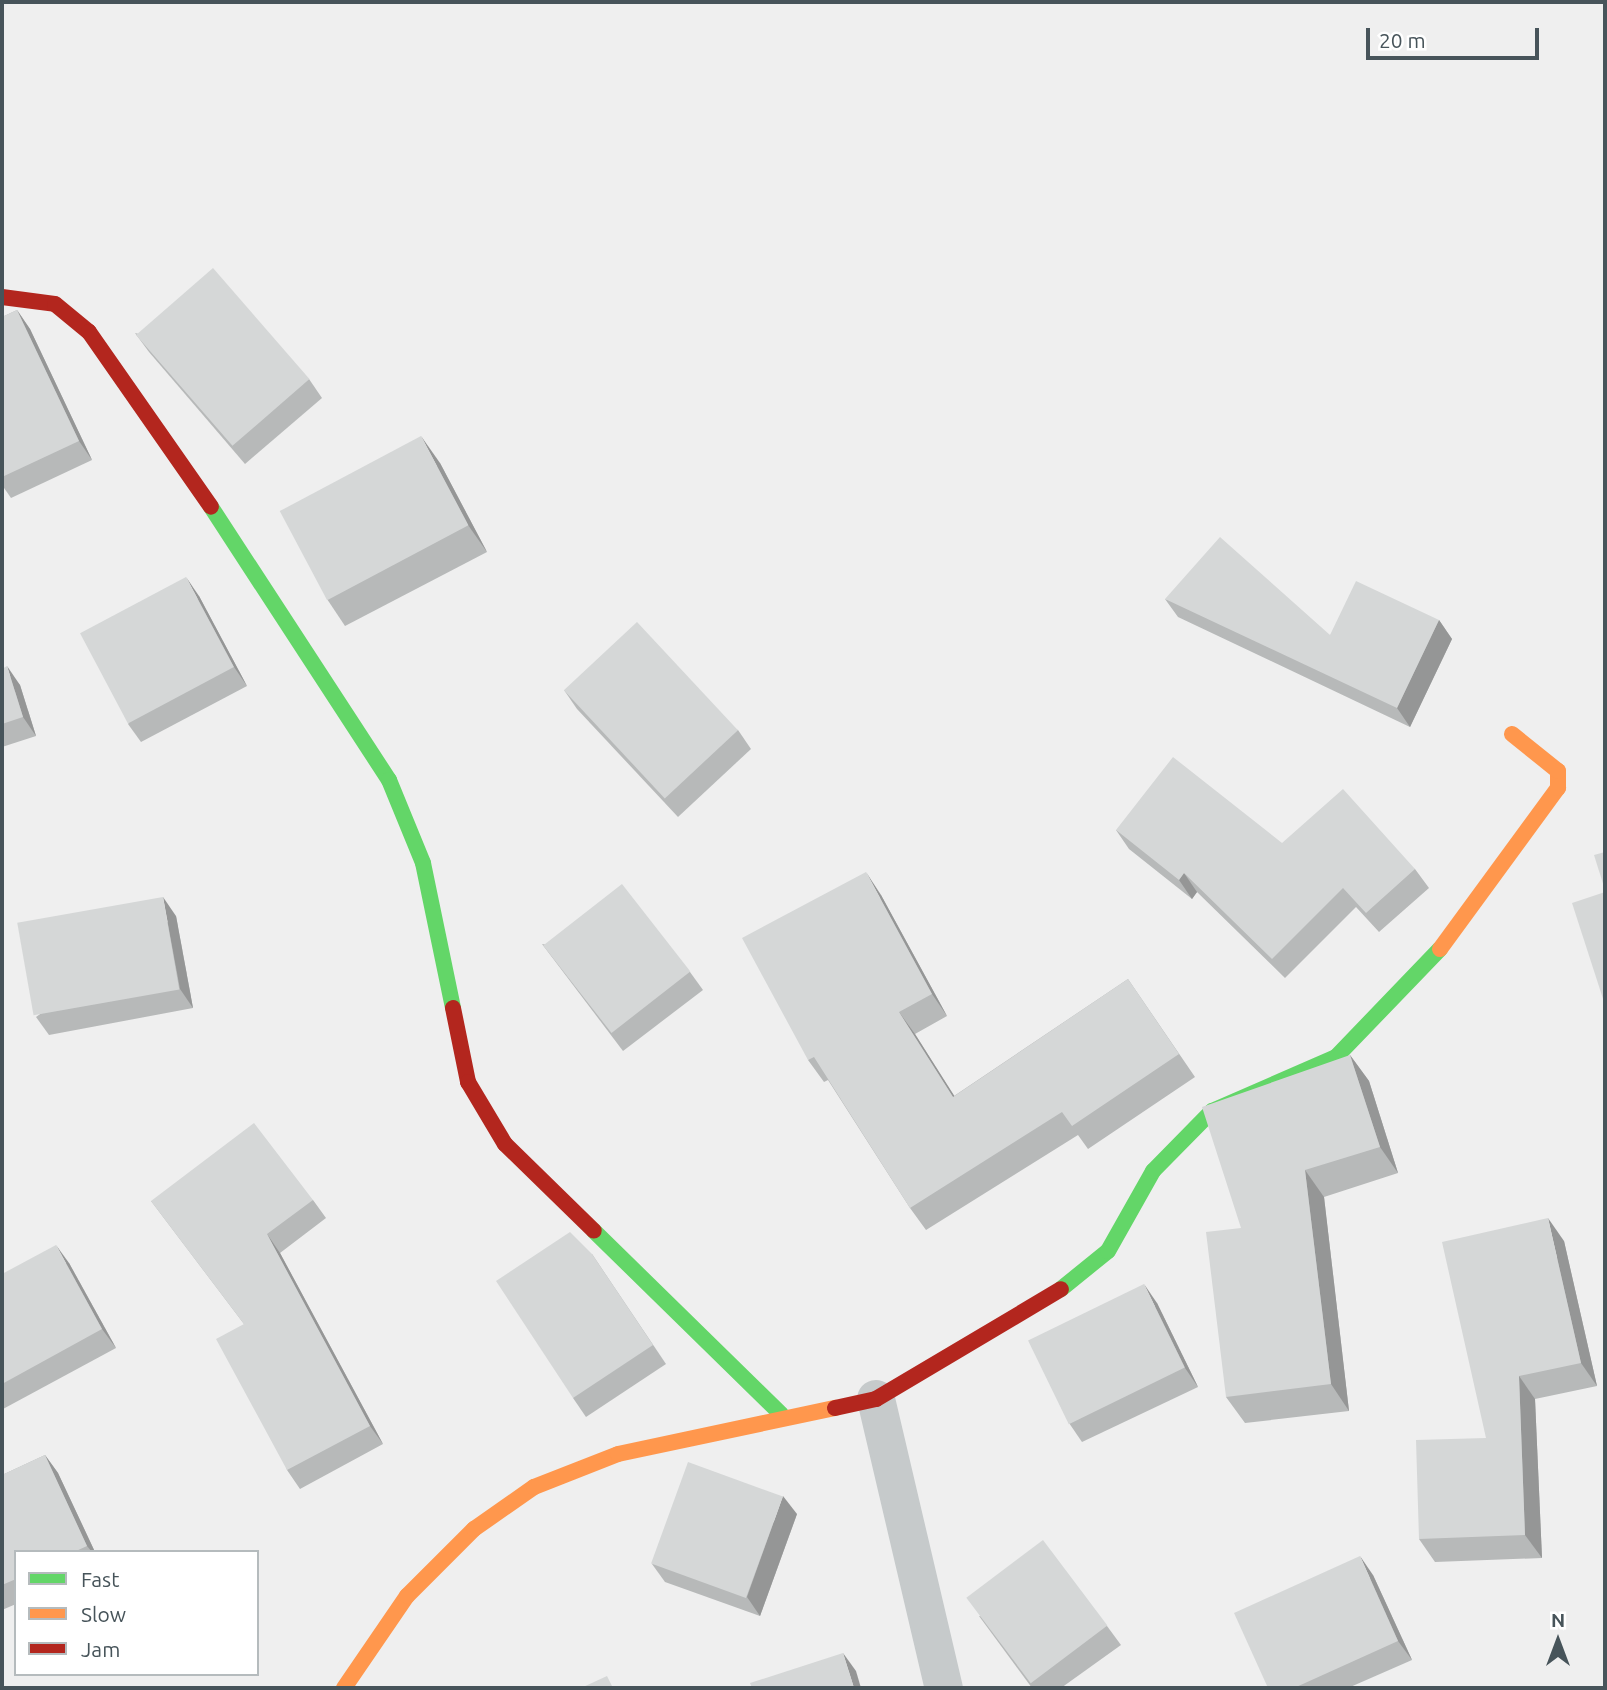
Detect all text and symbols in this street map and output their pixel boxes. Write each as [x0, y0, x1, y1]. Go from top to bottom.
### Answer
scale bar [1369, 14, 1542, 58]
text: 20 m [1379, 28, 1426, 52]
legend [14, 1550, 259, 1676]
text: Fast [81, 1567, 119, 1591]
text: Slow [81, 1602, 126, 1626]
north arrow [1523, 1606, 1593, 1676]
text: N [1551, 1609, 1565, 1631]
text: Jam [81, 1637, 120, 1661]

